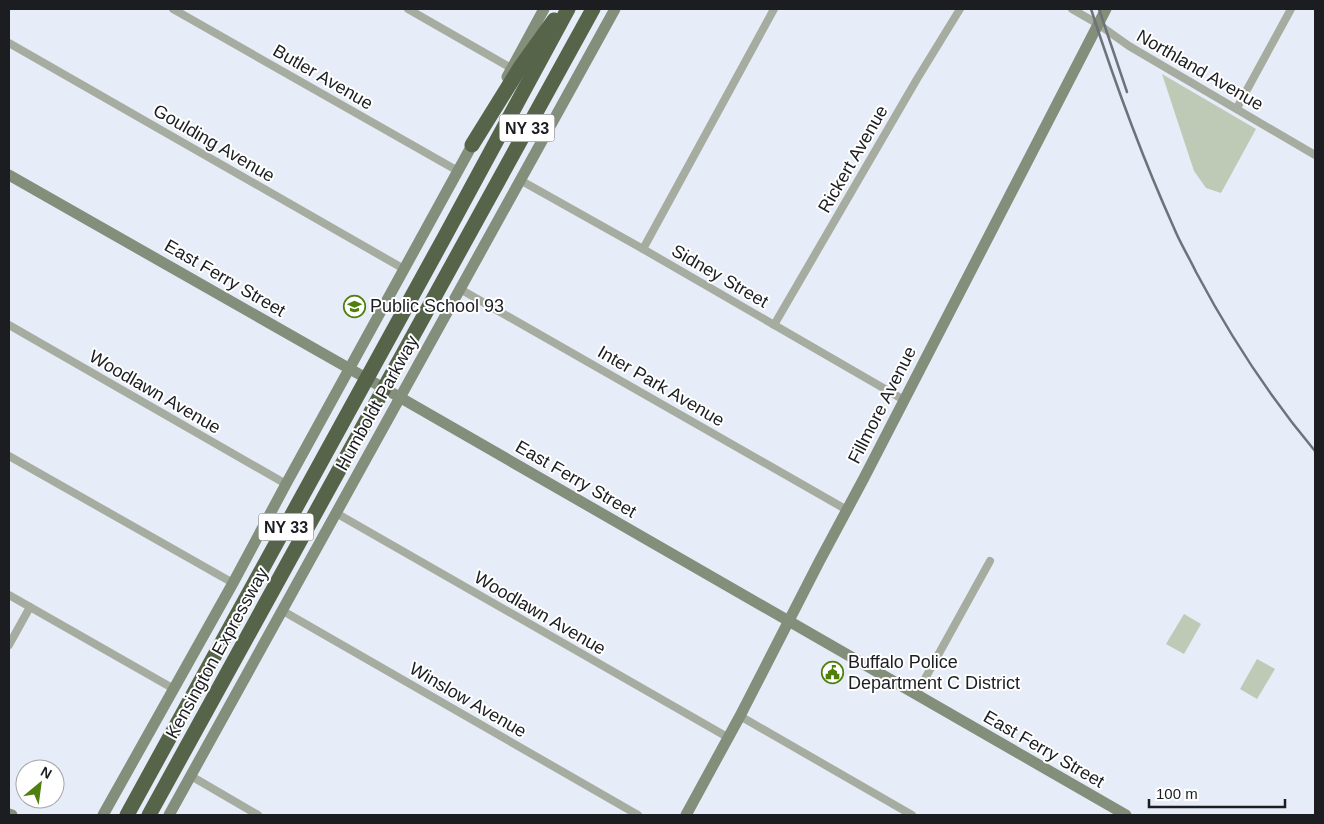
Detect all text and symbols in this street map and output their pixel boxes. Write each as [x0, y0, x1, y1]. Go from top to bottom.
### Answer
street label: Northland Avenue [1133, 26, 1267, 114]
street label: Butler Avenue [270, 40, 376, 114]
street label: Goulding Avenue [150, 100, 278, 186]
street label: Rickert Avenue [814, 102, 892, 216]
road number: NY 33 [500, 115, 554, 142]
street label: East Ferry Street [161, 235, 289, 321]
street label: Sidney Street [668, 240, 772, 312]
school or university icon: Public School 93 [342, 294, 366, 318]
place label: Public School 93 [370, 296, 504, 316]
street label: Humboldt Parkway [332, 332, 422, 474]
street label: Inter Park Avenue [594, 342, 728, 430]
street label: Fillmore Avenue [844, 343, 920, 467]
street label: Woodlawn Avenue [86, 346, 224, 438]
street label: East Ferry Street [512, 436, 640, 522]
road number: NY 33 [258, 514, 314, 540]
street label: Kensington Expressway [162, 564, 272, 742]
street label: Woodlawn Avenue [471, 567, 609, 659]
place label: Buffalo Police Department C District [848, 652, 1020, 693]
street label: Winslow Avenue [406, 658, 530, 742]
public building icon: Buffalo Police Department C District [820, 660, 844, 684]
street label: East Ferry Street [980, 706, 1108, 792]
north arrow [15, 759, 65, 809]
text: N [38, 763, 55, 782]
scale bar [1149, 776, 1285, 808]
text: 100 m [1156, 785, 1198, 802]

